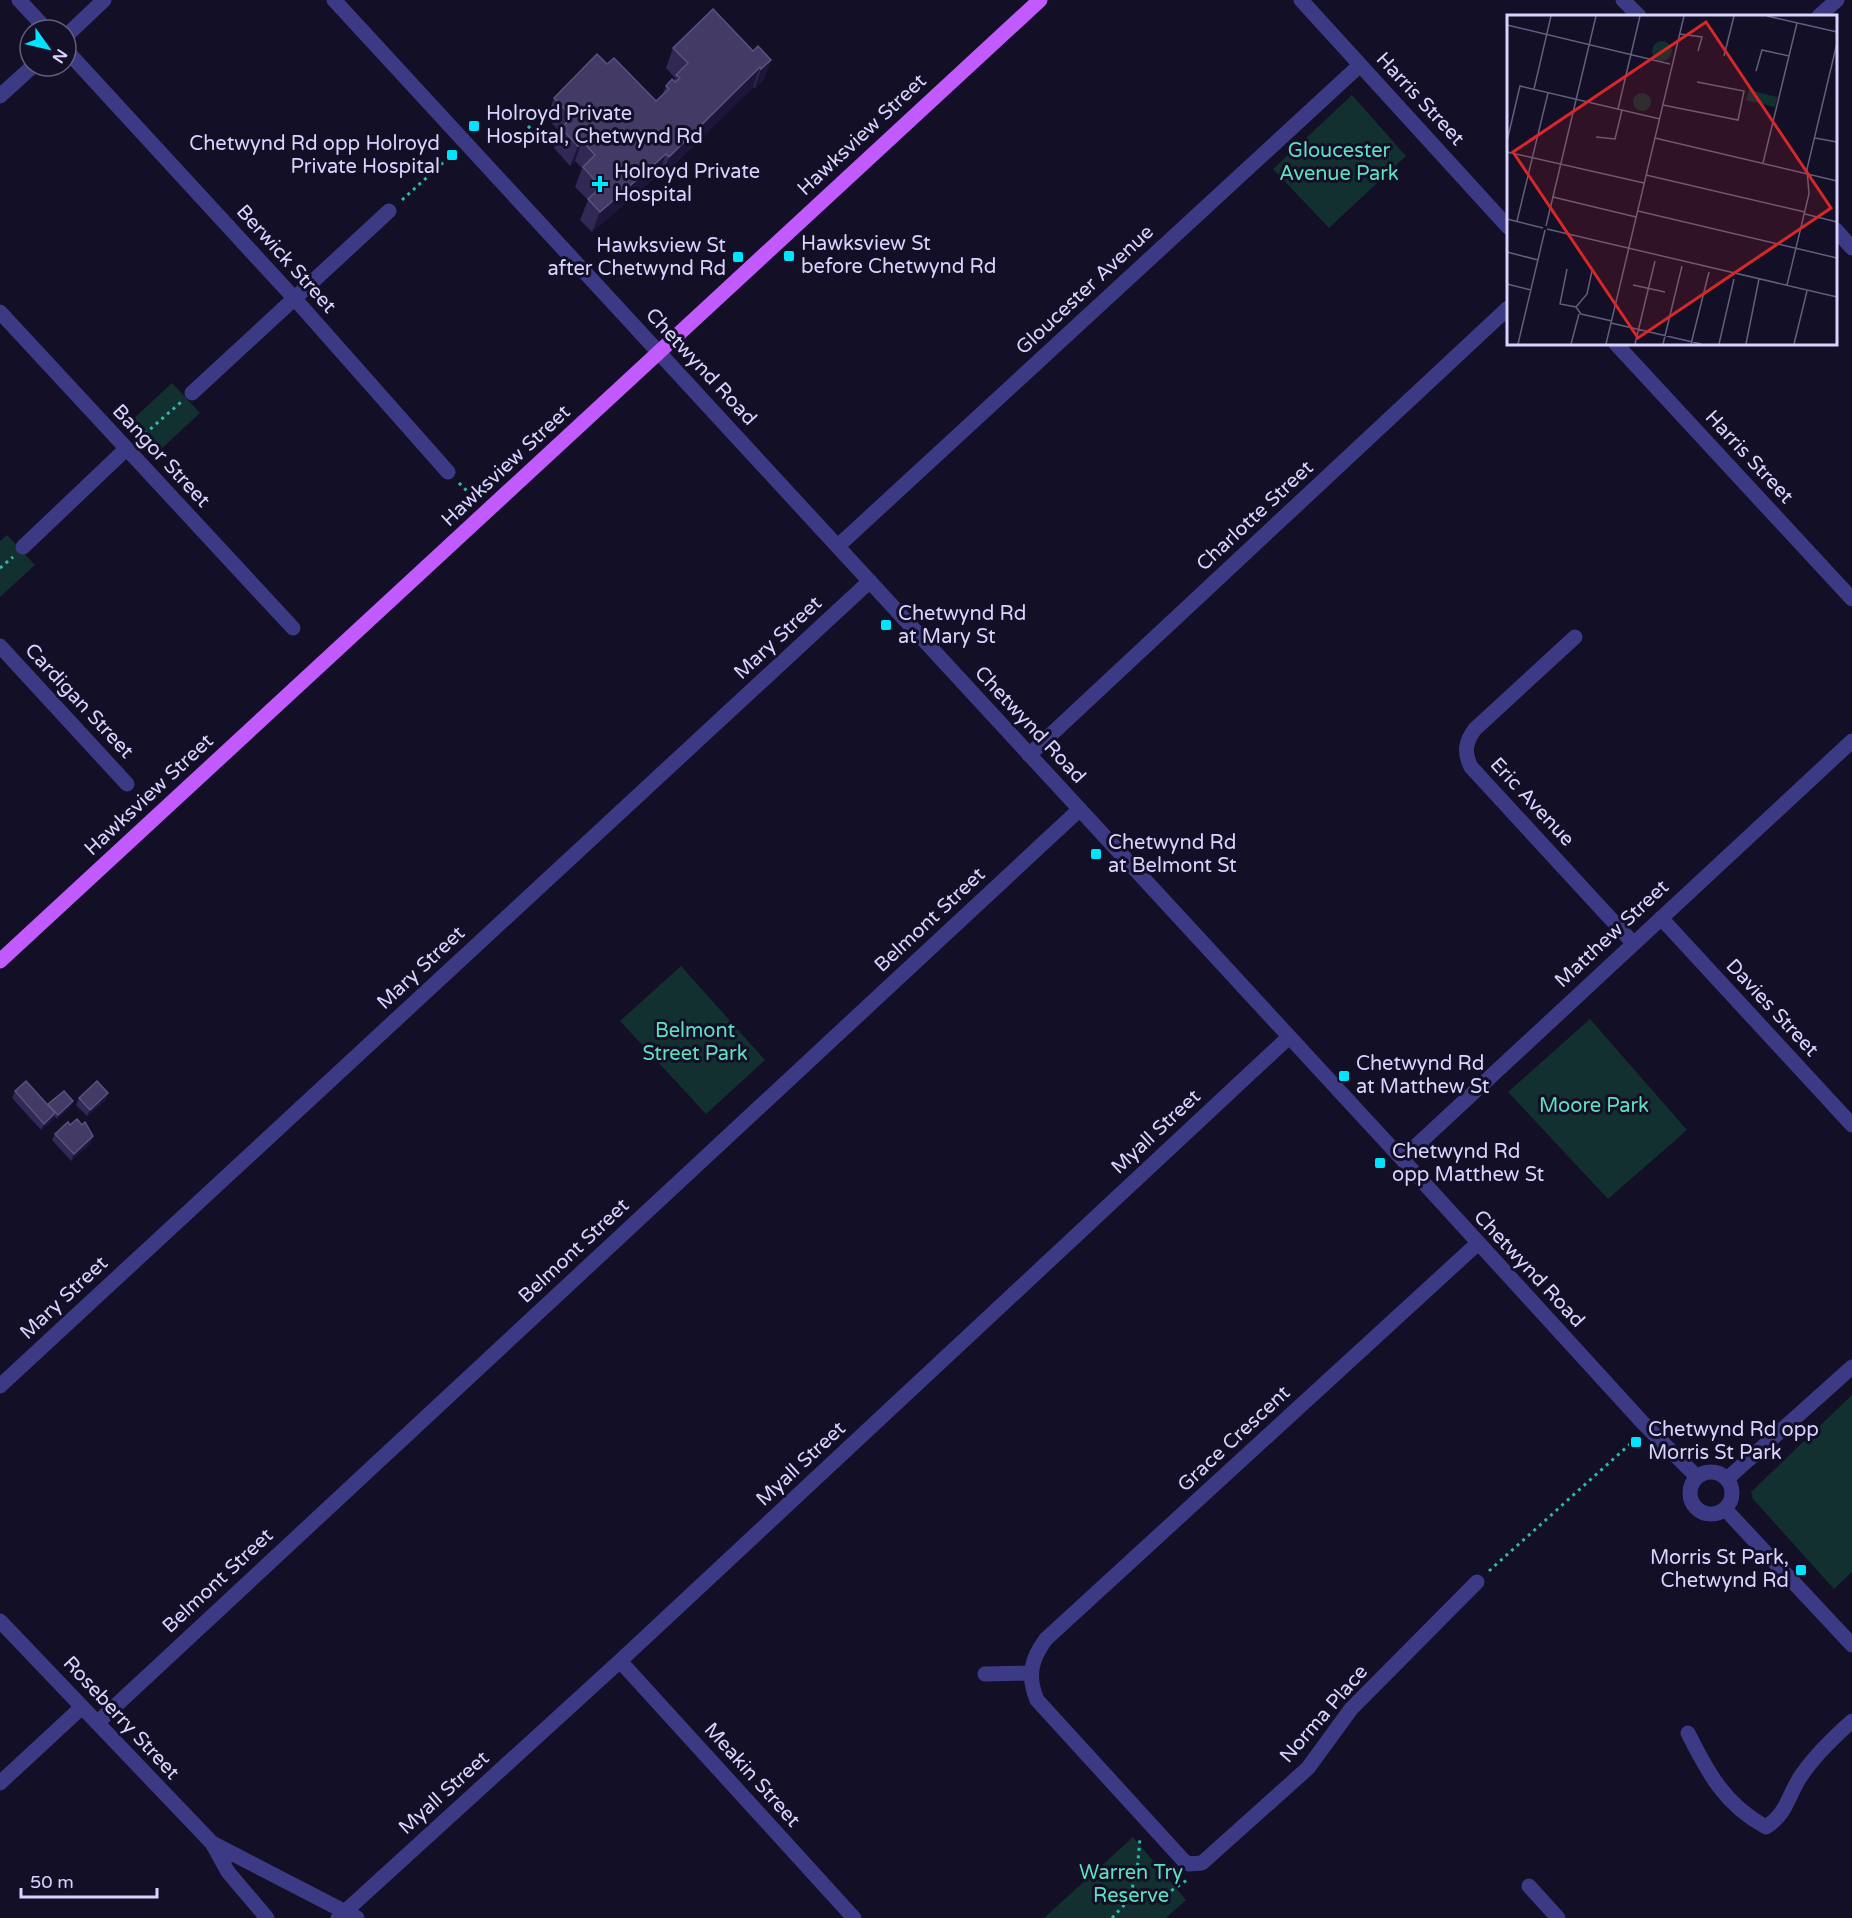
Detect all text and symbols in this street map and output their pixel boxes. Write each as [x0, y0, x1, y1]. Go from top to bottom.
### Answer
inset map [1507, 15, 1837, 345]
north arrow [18, 18, 78, 78]
text: N [48, 45, 71, 67]
street label: Harris Street [1371, 47, 1469, 151]
street label: Hawksview Street [793, 69, 932, 201]
place label: Holroyd Private Hospital, Chetwynd Rd [486, 102, 703, 149]
marker: Holroyd Private Hospital, Chetwynd Rd [467, 119, 481, 133]
place label: Chetwynd Rd opp Holroyd Private Hospital [189, 132, 440, 179]
park label: Gloucester Avenue Park [1279, 139, 1399, 186]
marker: Chetwynd Rd opp Holroyd Private Hospital [445, 148, 459, 162]
place label: Holroyd Private Hospital [614, 160, 760, 207]
marker: Holroyd Private Hospital [591, 175, 609, 193]
street label: Berwick Street [231, 200, 341, 318]
street label: Gloucester Avenue [1011, 220, 1159, 360]
place label: Hawksview St before Chetwynd Rd [801, 232, 996, 279]
place label: Hawksview St after Chetwynd Rd [548, 234, 726, 281]
marker: Hawksview St before Chetwynd Rd [782, 249, 796, 263]
marker: Hawksview St after Chetwynd Rd [731, 250, 745, 264]
street label: Chetwynd Road [640, 303, 762, 431]
street label: Bangor Street [107, 400, 215, 513]
street label: Hawksview Street [437, 400, 576, 532]
street label: Harris Street [1700, 405, 1798, 509]
street label: Charlotte Street [1192, 456, 1319, 576]
street label: Mary Street [729, 591, 827, 685]
place label: Chetwynd Rd at Mary St [898, 602, 1026, 649]
marker: Chetwynd Rd at Mary St [879, 618, 893, 632]
street label: Cardigan Street [20, 639, 139, 764]
street label: Chetwynd Road [969, 661, 1091, 789]
street label: Hawksview Street [80, 729, 219, 861]
street label: Eric Avenue [1485, 753, 1579, 851]
place label: Chetwynd Rd at Belmont St [1108, 831, 1237, 878]
marker: Chetwynd Rd at Belmont St [1089, 847, 1103, 861]
street label: Belmont Street [870, 862, 991, 977]
street label: Matthew Street [1550, 875, 1674, 993]
street label: Mary Street [372, 921, 470, 1015]
street label: Davies Street [1721, 954, 1824, 1062]
park label: Belmont Street Park [642, 1019, 748, 1066]
place label: Chetwynd Rd at Matthew St [1356, 1052, 1490, 1099]
marker: Chetwynd Rd at Matthew St [1337, 1069, 1351, 1083]
street label: Myall Street [1106, 1084, 1206, 1179]
park label: Moore Park [1539, 1094, 1649, 1118]
place label: Chetwynd Rd opp Matthew St [1392, 1140, 1545, 1187]
marker: Chetwynd Rd opp Matthew St [1373, 1156, 1387, 1170]
street label: Belmont Street [514, 1193, 635, 1308]
street label: Chetwynd Road [1468, 1205, 1590, 1333]
street label: Mary Street [15, 1251, 113, 1345]
street label: Grace Crescent [1173, 1381, 1295, 1497]
street label: Myall Street [751, 1416, 851, 1511]
place label: Chetwynd Rd opp Morris St Park [1648, 1418, 1819, 1465]
marker: Chetwynd Rd opp Morris St Park [1629, 1435, 1643, 1449]
street label: Belmont Street [158, 1523, 279, 1638]
place label: Morris St Park, Chetwynd Rd [1650, 1546, 1789, 1593]
marker: Morris St Park, Chetwynd Rd [1794, 1563, 1808, 1577]
street label: Roseberry Street [58, 1651, 184, 1785]
street label: Norma Place [1275, 1660, 1373, 1768]
street label: Meakin Street [699, 1718, 805, 1832]
street label: Myall Street [394, 1746, 494, 1840]
scale bar [21, 1861, 158, 1899]
park label: Warren Try Reserve [1079, 1861, 1183, 1908]
text: 50 m [30, 1871, 74, 1893]

